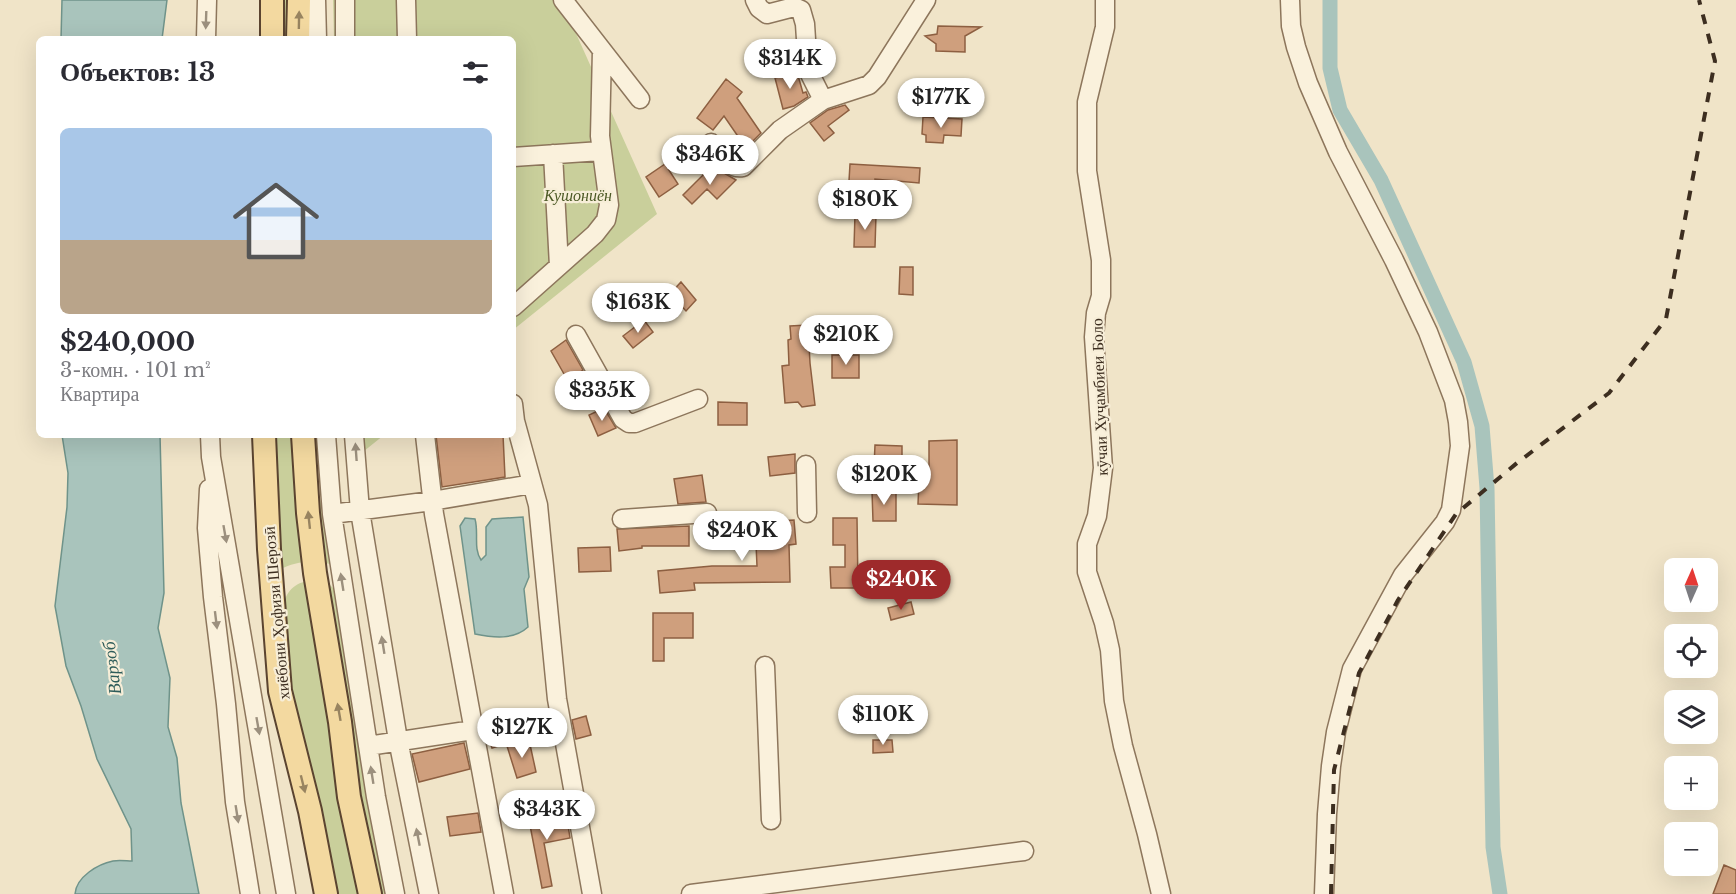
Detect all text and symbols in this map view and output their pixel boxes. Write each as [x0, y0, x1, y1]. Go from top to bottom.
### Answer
one-way arrow [202, 10, 211, 29]
one-way arrow [294, 10, 304, 29]
pin: $314K [748, 39, 832, 90]
text: $314K [758, 46, 822, 70]
text: Объектов: 13 [60, 56, 215, 88]
icon: filters [459, 56, 492, 89]
pin: $177K [899, 78, 983, 129]
text: $177K [912, 85, 970, 109]
pin: $346K [668, 135, 752, 186]
text: $346K [676, 142, 744, 166]
icon: home [222, 167, 330, 275]
pin: $180K [823, 180, 907, 231]
park label: Кушониён [543, 185, 612, 205]
text: $180K [832, 187, 898, 211]
pin: $163K [596, 283, 680, 334]
text: $163K [606, 290, 670, 314]
pin: $210K [804, 315, 888, 366]
street label: кӯчаи Хуҷамбиеи Боло [1086, 318, 1112, 476]
text: $210K [813, 322, 879, 346]
text: $240,000 [60, 326, 195, 358]
text: 3-комн. · 101 m² [60, 358, 211, 382]
pin: $335K [560, 371, 644, 422]
text: $335K [569, 378, 635, 402]
text: Квартира [60, 382, 139, 406]
one-way arrow [351, 442, 360, 461]
pin: $120K [842, 455, 926, 506]
text: $120K [851, 462, 917, 486]
one-way arrow [304, 510, 313, 529]
pin: $240K [700, 511, 784, 562]
text: $240K [707, 518, 777, 542]
one-way arrow [221, 525, 230, 544]
street label: хиёбони Ҳофизи Шерозӣ [258, 525, 294, 700]
north arrow [1664, 558, 1718, 612]
map controls [1664, 558, 1718, 876]
pin: $240K [859, 560, 943, 611]
text: $240K [866, 567, 936, 591]
one-way arrow [338, 572, 347, 591]
one-way arrow [211, 610, 221, 629]
button: locate [1664, 624, 1718, 678]
one-way arrow [378, 635, 387, 654]
water label: Варзоб [98, 639, 126, 696]
button: layers [1664, 690, 1718, 744]
pin: $110K [841, 695, 925, 746]
text: $110K [852, 702, 914, 726]
one-way arrow [334, 703, 343, 722]
pin: $127K [480, 708, 564, 759]
text: $127K [491, 715, 553, 739]
one-way arrow [254, 717, 263, 736]
button: + [1664, 756, 1718, 810]
one-way arrow [368, 765, 377, 784]
one-way arrow [299, 775, 309, 793]
pin: $343K [505, 790, 589, 841]
text: $343K [513, 797, 581, 821]
one-way arrow [232, 804, 241, 823]
button: − [1664, 822, 1718, 876]
one-way arrow [413, 827, 422, 846]

